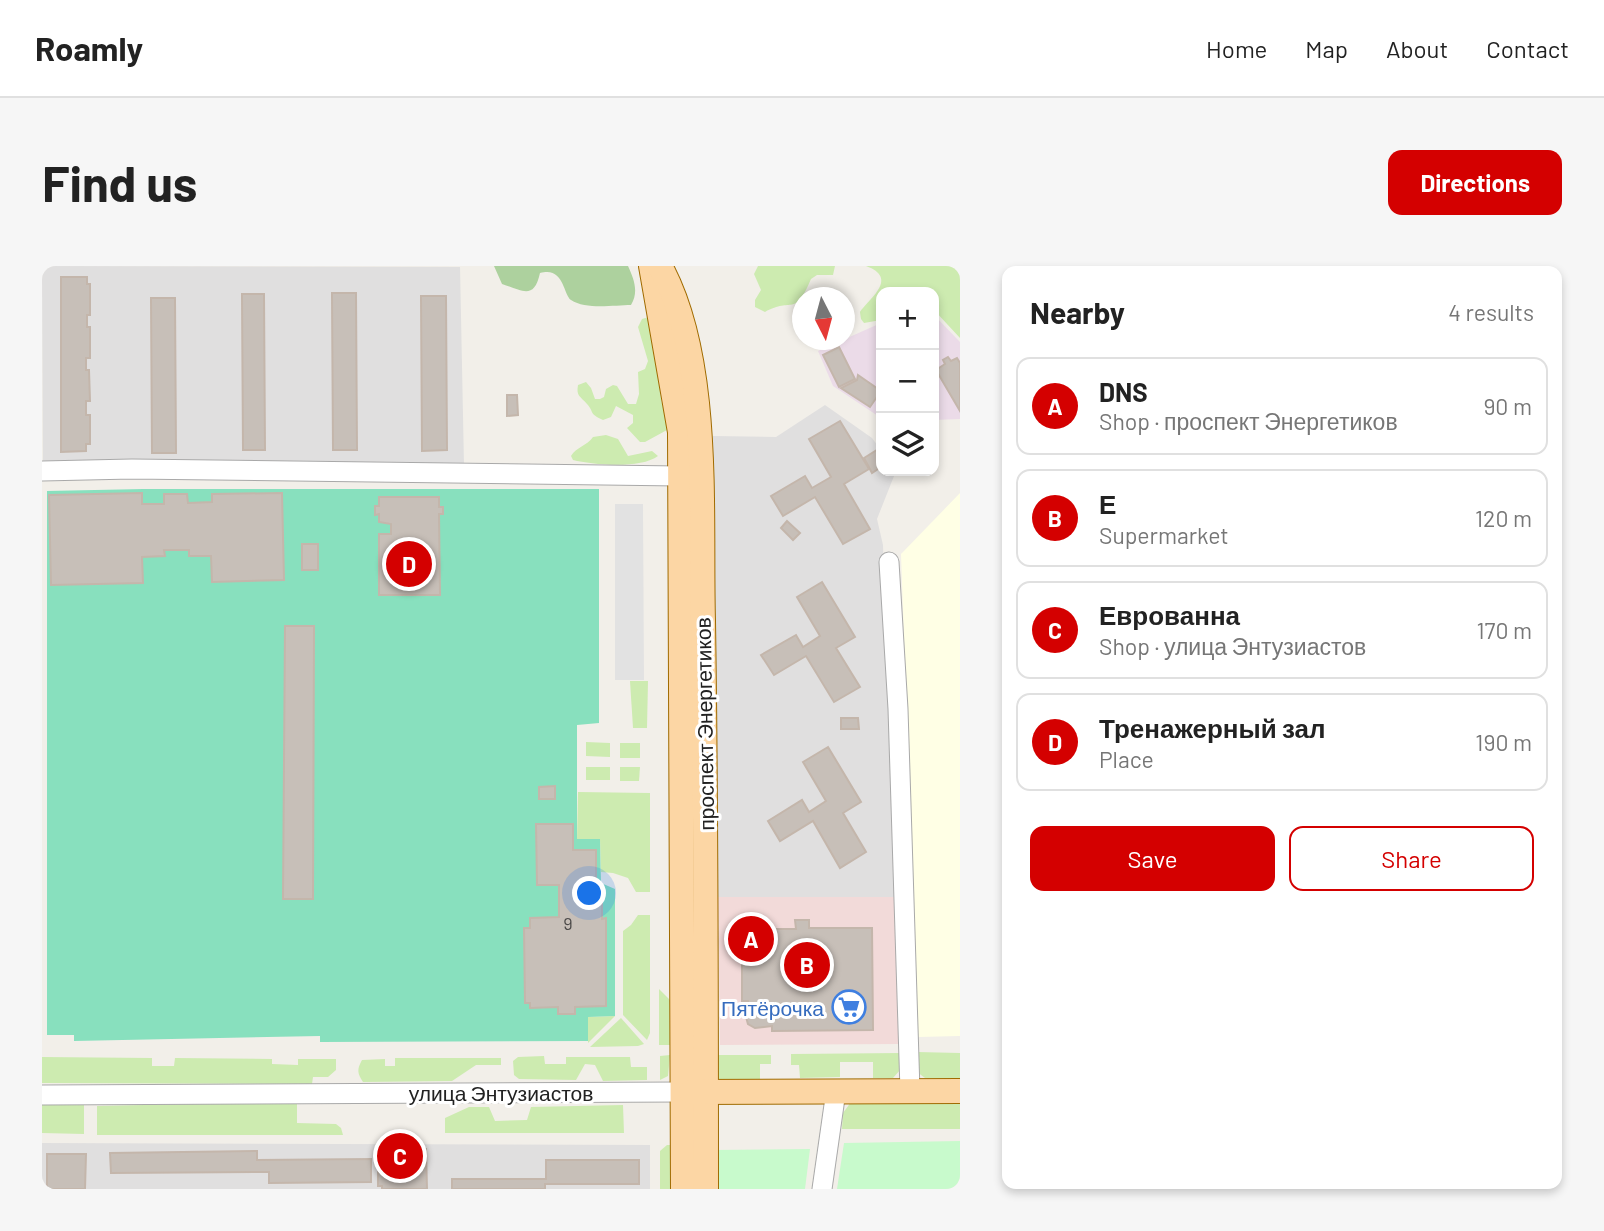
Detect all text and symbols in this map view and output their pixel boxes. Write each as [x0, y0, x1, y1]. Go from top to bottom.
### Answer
text: Roamly [35, 28, 143, 68]
text: Home [1206, 34, 1267, 63]
text: Map [1305, 34, 1348, 63]
text: About [1386, 34, 1448, 63]
text: Contact [1486, 34, 1569, 63]
button: Directions [1388, 150, 1562, 215]
text: Find us [42, 153, 197, 212]
north arrow [792, 287, 855, 350]
map controls [876, 287, 939, 476]
button: + [876, 287, 939, 350]
text: Nearby [1030, 294, 1125, 330]
text: 4 results [1448, 298, 1534, 326]
button: − [876, 350, 939, 413]
text: DNS [1099, 376, 1148, 407]
text: A [1047, 392, 1063, 420]
text: 90 m [1483, 392, 1532, 420]
text: Shop · проспект Энергетиков [1099, 407, 1398, 435]
button: layers [876, 413, 939, 476]
text: Е [1099, 488, 1116, 519]
text: B [1048, 504, 1062, 532]
text: 120 m [1475, 504, 1532, 532]
text: Supermarket [1099, 521, 1229, 549]
pin: D [386, 538, 432, 590]
text: Еврованна [1099, 599, 1240, 630]
text: C [1048, 616, 1062, 644]
text: 170 m [1476, 616, 1532, 644]
street label: проспект Энергетиков [690, 617, 718, 831]
text: Shop · улица Энтузиастов [1099, 632, 1366, 660]
text: Тренажерный зал [1099, 712, 1325, 743]
text: D [1048, 728, 1062, 756]
text: 190 m [1475, 728, 1532, 756]
text: Place [1099, 745, 1154, 773]
button: Save [1030, 826, 1275, 891]
button: Share [1289, 826, 1534, 891]
your location [572, 876, 606, 910]
house number: 9 [563, 912, 573, 934]
pin: A [728, 913, 774, 965]
pin: B [784, 939, 830, 991]
supermarket icon: Пятёрочка [830, 988, 868, 1026]
place label: Пятёрочка [721, 995, 824, 1020]
street label: улица Энтузиастов [409, 1080, 593, 1105]
pin: C [377, 1130, 423, 1182]

